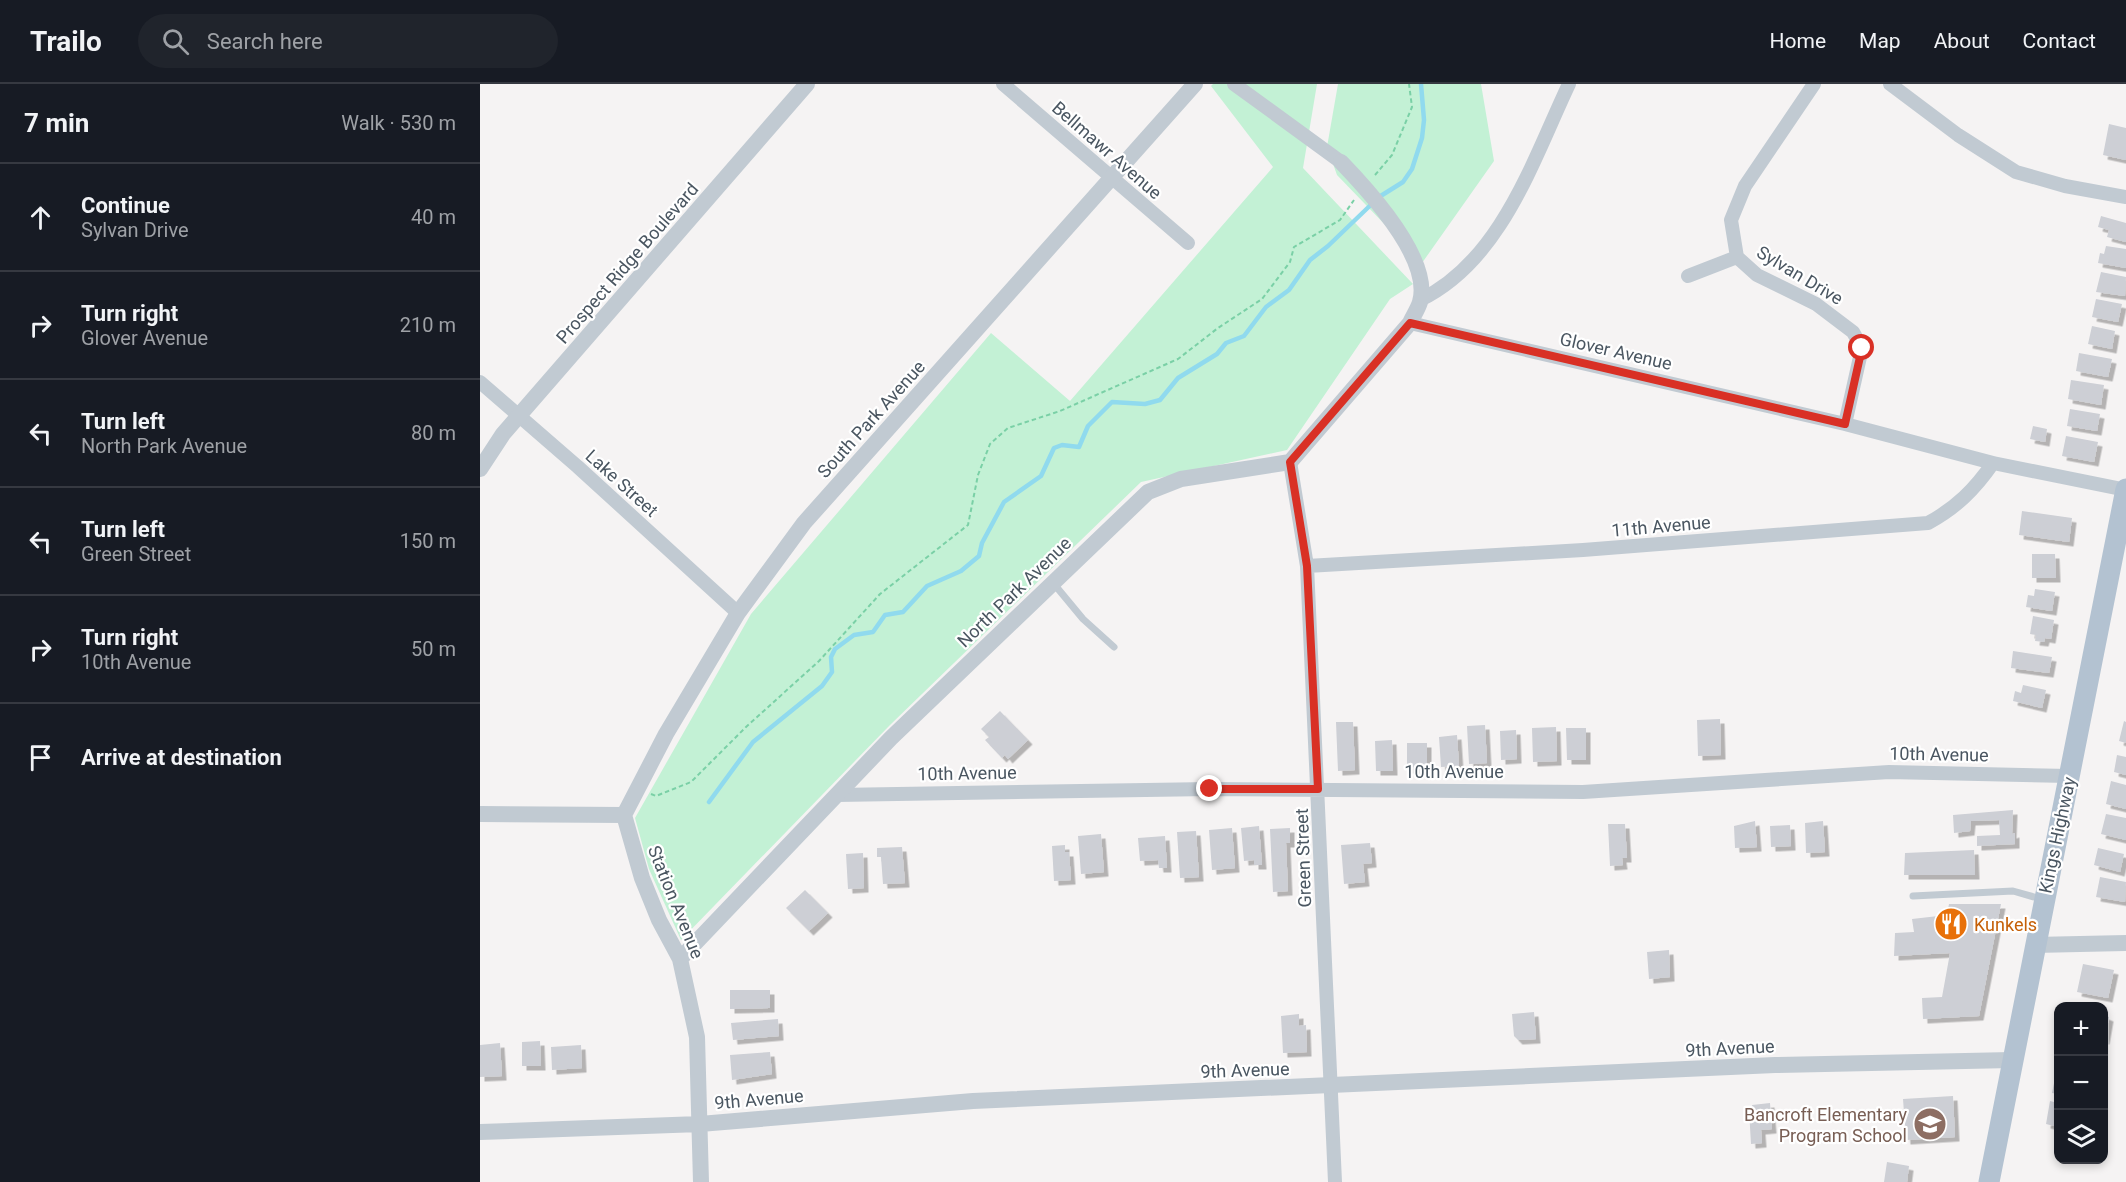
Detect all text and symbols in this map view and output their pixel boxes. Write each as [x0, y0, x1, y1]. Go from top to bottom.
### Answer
search box [138, 14, 558, 68]
text: Trailo [30, 25, 102, 58]
icon: search [159, 25, 192, 58]
text: Search here [207, 29, 323, 54]
text: Home [1770, 29, 1826, 53]
text: Map [1859, 29, 1901, 53]
text: About [1934, 29, 1990, 53]
text: Contact [2023, 29, 2096, 53]
street label: Bellmawr Avenue [1048, 97, 1166, 203]
text: 7 min [24, 108, 89, 138]
text: Walk · 530 m [341, 111, 456, 135]
street label: Prospect Ridge Boulevard [552, 178, 702, 348]
text: Continue [81, 193, 170, 218]
icon: ahead [24, 201, 57, 234]
text: 40 m [411, 205, 456, 229]
text: Sylvan Drive [81, 218, 189, 242]
street label: Sylvan Drive [1753, 241, 1847, 309]
text: Turn right [81, 301, 178, 326]
icon: right [24, 309, 57, 342]
text: 210 m [400, 313, 456, 337]
text: Glover Avenue [81, 326, 208, 350]
street label: Glover Avenue [1558, 328, 1674, 374]
route start [1848, 334, 1874, 360]
street label: South Park Avenue [813, 356, 929, 482]
text: Turn left [81, 409, 165, 434]
icon: left [24, 417, 57, 450]
text: 80 m [411, 421, 456, 445]
text: North Park Avenue [81, 434, 247, 458]
street label: Lake Street [582, 445, 663, 521]
street label: 11th Avenue [1611, 511, 1711, 541]
text: Turn left [81, 517, 165, 542]
icon: left [24, 525, 57, 558]
text: 150 m [400, 529, 456, 553]
street label: North Park Avenue [953, 533, 1075, 651]
text: Green Street [81, 542, 191, 566]
text: Turn right [81, 625, 178, 650]
icon: right [24, 633, 57, 666]
text: 50 m [411, 637, 456, 661]
text: 10th Avenue [81, 650, 191, 674]
icon: arrive [24, 741, 57, 774]
street label: 10th Avenue [1889, 743, 1989, 765]
text: Arrive at destination [81, 745, 282, 770]
street label: 10th Avenue [1404, 761, 1504, 782]
street label: 10th Avenue [917, 762, 1017, 784]
street label: Kings Highway [2034, 774, 2080, 895]
route end [1196, 775, 1222, 801]
street label: Green Street [1291, 808, 1315, 908]
street label: Station Avenue [644, 842, 708, 962]
restaurant icon: Kunkels [1933, 906, 1969, 942]
place label: Kunkels [1974, 914, 2037, 935]
map controls [2054, 1002, 2108, 1164]
button: + [2054, 1002, 2108, 1056]
street label: 9th Avenue [1685, 1035, 1775, 1061]
button: − [2054, 1056, 2108, 1110]
street label: 9th Avenue [1200, 1058, 1290, 1082]
street label: 9th Avenue [714, 1085, 804, 1113]
place label: Bancroft Elementary Program School [1744, 1104, 1907, 1146]
school or university icon: Bancroft Elementary Program School [1912, 1106, 1948, 1142]
button: layers [2054, 1110, 2108, 1164]

